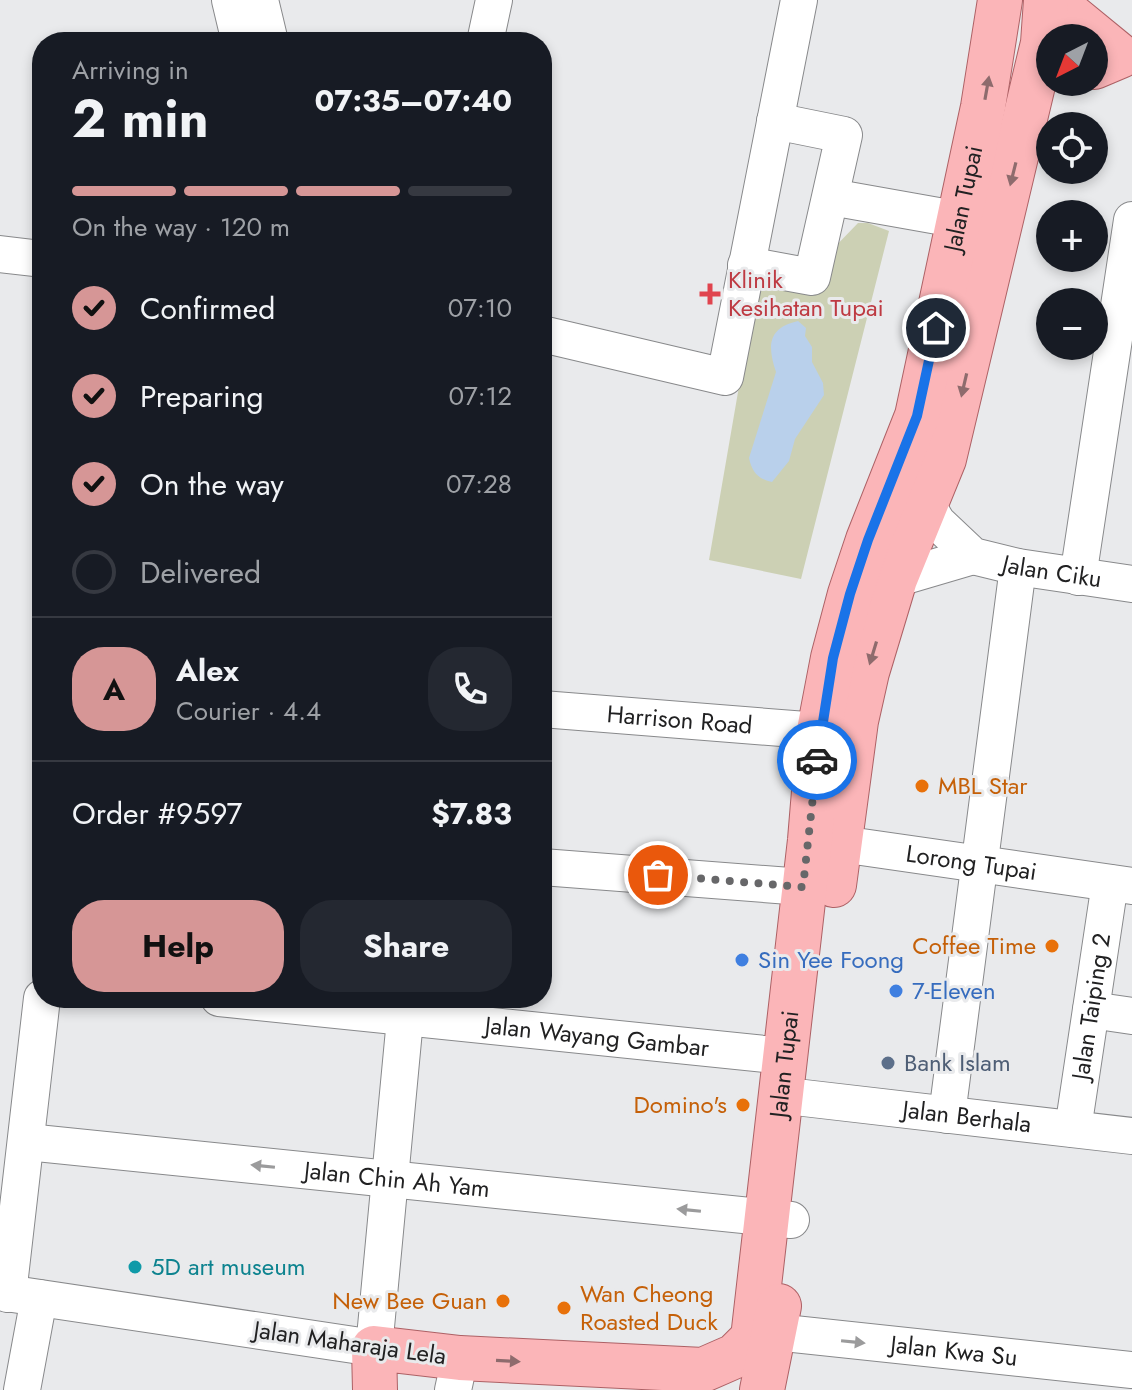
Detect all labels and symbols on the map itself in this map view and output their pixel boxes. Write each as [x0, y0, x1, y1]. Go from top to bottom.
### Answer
north arrow [1036, 24, 1108, 96]
one-way arrow [981, 75, 993, 100]
street label: Jalan Tupai [934, 142, 991, 258]
one-way arrow [1006, 161, 1018, 186]
place label: Klinik Kesihatan Tupai [728, 262, 884, 325]
marker: Klinik Kesihatan Tupai [699, 283, 721, 305]
pin [902, 294, 970, 362]
one-way arrow [957, 373, 970, 398]
street label: Jalan Ciku [996, 545, 1104, 596]
one-way arrow [866, 642, 879, 666]
street label: Harrison Road [606, 696, 754, 743]
courier [777, 720, 857, 800]
place label: MBL Star [938, 768, 1028, 803]
marker: MBL Star [913, 777, 931, 795]
street label: Lorong Tupai [904, 836, 1039, 889]
pin [624, 841, 692, 909]
place label: Coffee Time [912, 928, 1036, 963]
street label: Jalan Taiping 2 [1062, 931, 1119, 1085]
marker: Coffee Time [1043, 937, 1061, 955]
place label: Sin Yee Foong [758, 942, 904, 977]
marker: Sin Yee Foong [733, 951, 751, 969]
place label: 7-Eleven [912, 973, 996, 1008]
marker: 7-Eleven [887, 982, 905, 1000]
street label: Jalan Wayang Gambar [480, 1007, 712, 1065]
street label: Jalan Tupai [760, 1009, 807, 1122]
place label: Bank Islam [904, 1045, 1011, 1080]
marker: Bank Islam [879, 1054, 897, 1072]
place label: Domino's [634, 1087, 727, 1122]
street label: Jalan Berhala [898, 1091, 1033, 1141]
marker: Domino's [734, 1096, 752, 1114]
street label: Jalan Chin Ah Yam [300, 1152, 492, 1206]
one-way arrow [250, 1160, 275, 1173]
one-way arrow [676, 1203, 701, 1216]
place label: 5D art museum [151, 1249, 305, 1284]
marker: 5D art museum [126, 1258, 144, 1276]
place label: Wan Cheong Roasted Duck [580, 1276, 718, 1339]
place label: New Bee Guan [332, 1283, 487, 1318]
marker: New Bee Guan [494, 1292, 512, 1310]
marker: Wan Cheong Roasted Duck [555, 1299, 573, 1317]
street label: Jalan Maharaja Lela [249, 1311, 449, 1373]
street label: Jalan Kwa Su [886, 1326, 1019, 1375]
one-way arrow [841, 1335, 866, 1348]
one-way arrow [496, 1354, 521, 1367]

